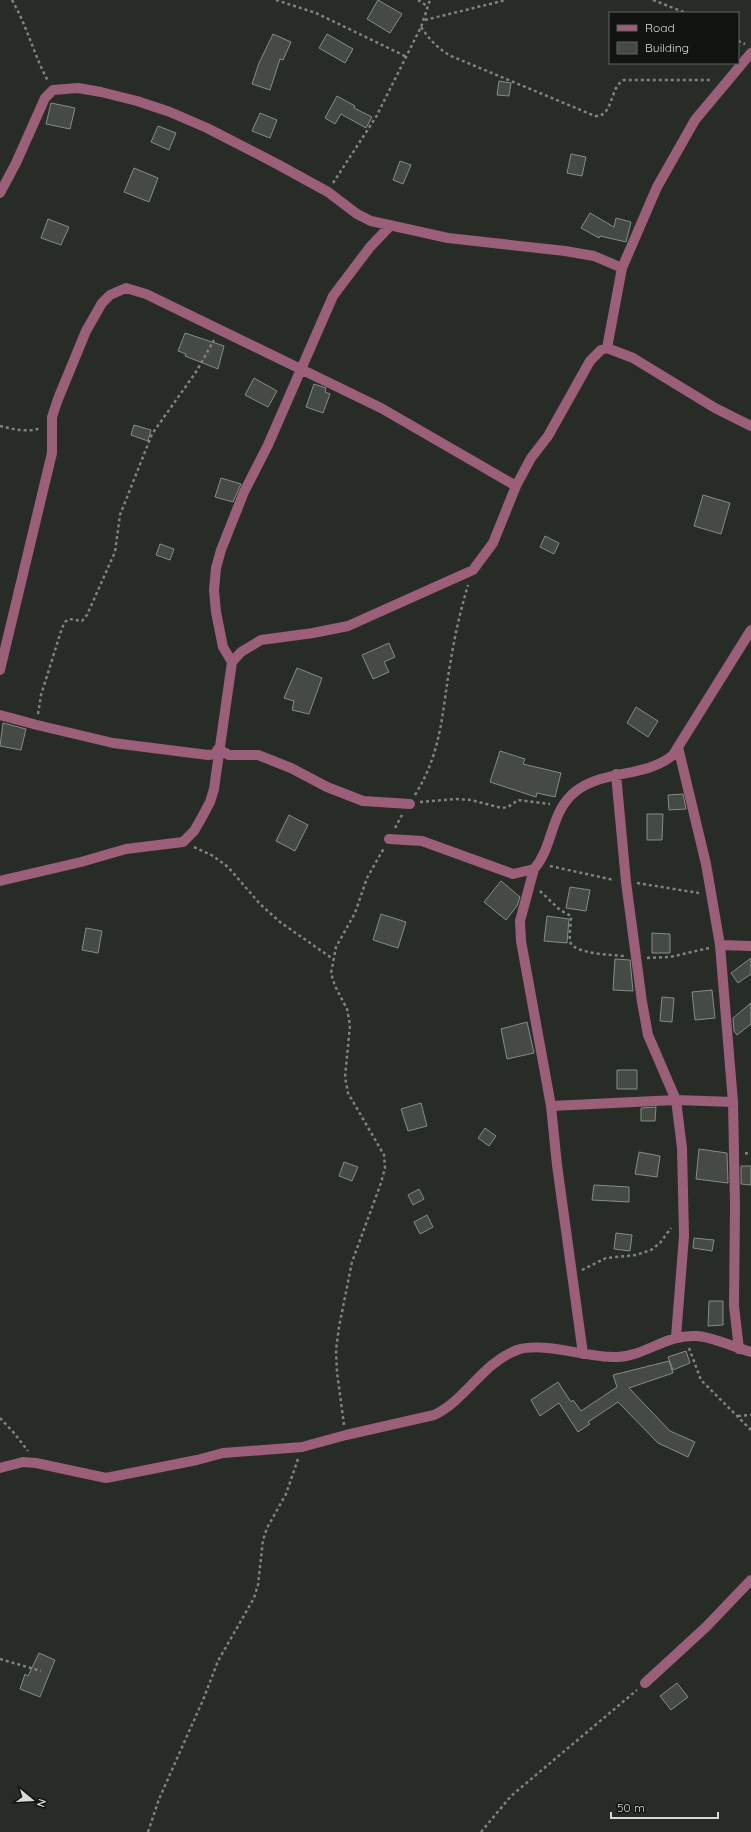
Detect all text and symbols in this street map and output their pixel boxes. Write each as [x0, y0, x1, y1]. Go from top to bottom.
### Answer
legend [609, 12, 739, 64]
text: Road [645, 20, 675, 35]
text: Building [645, 40, 689, 55]
north arrow [12, 1780, 52, 1820]
scale bar [611, 1794, 718, 1820]
text: N [34, 1797, 49, 1809]
text: 50 m [617, 1800, 645, 1815]

